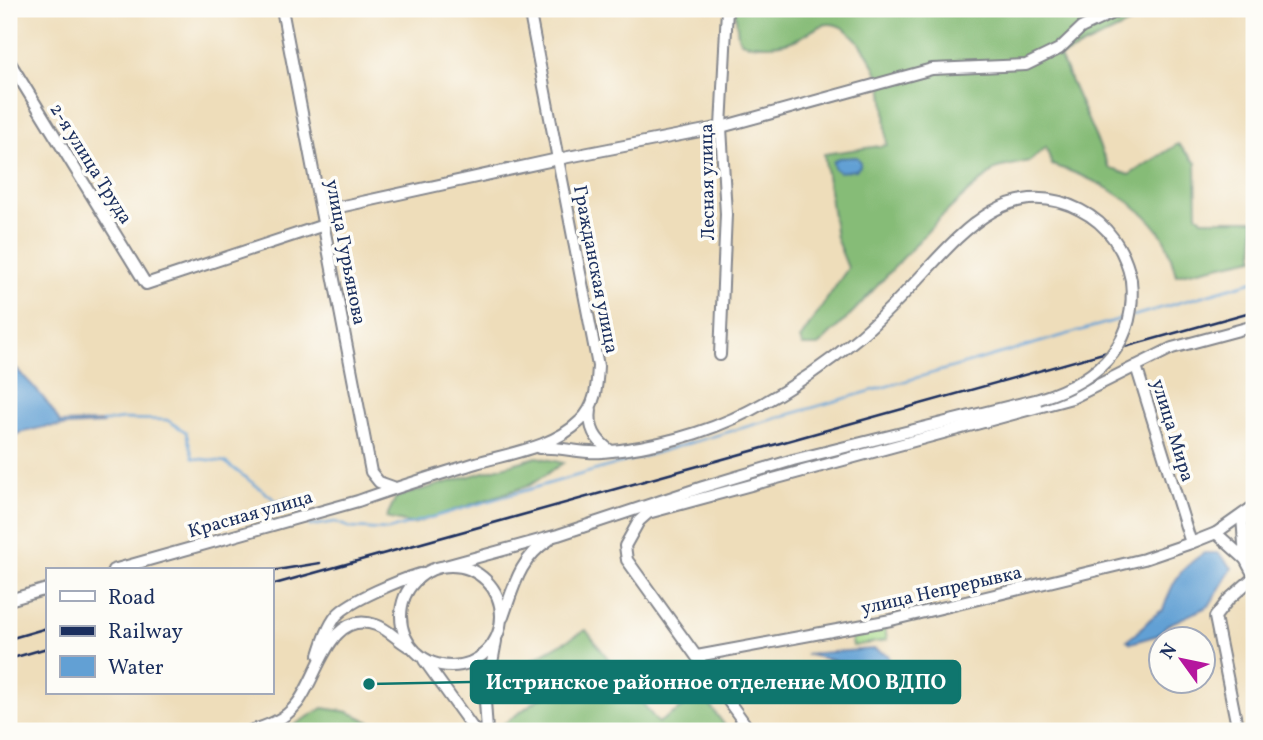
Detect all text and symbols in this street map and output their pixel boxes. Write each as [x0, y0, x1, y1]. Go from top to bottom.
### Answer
street label: 2-я улица Труда [43, 98, 138, 230]
street label: Лесная улица [694, 123, 722, 241]
street label: улица Гурьянова [318, 177, 372, 327]
street label: Гражданская улица [566, 183, 624, 356]
street label: улица Мира [1144, 376, 1200, 485]
street label: Красная улица [185, 485, 316, 545]
street label: улица Непрерывка [858, 560, 1025, 622]
legend [46, 568, 273, 694]
text: Road [108, 584, 155, 613]
text: Railway [108, 618, 184, 647]
north arrow [1148, 624, 1218, 694]
text: N [1155, 639, 1184, 665]
text: Water [108, 654, 164, 683]
callout: Истринское районное отделение МОО ВДПО [471, 661, 960, 703]
text: Истринское районное отделение МОО ВДПО [486, 669, 946, 698]

